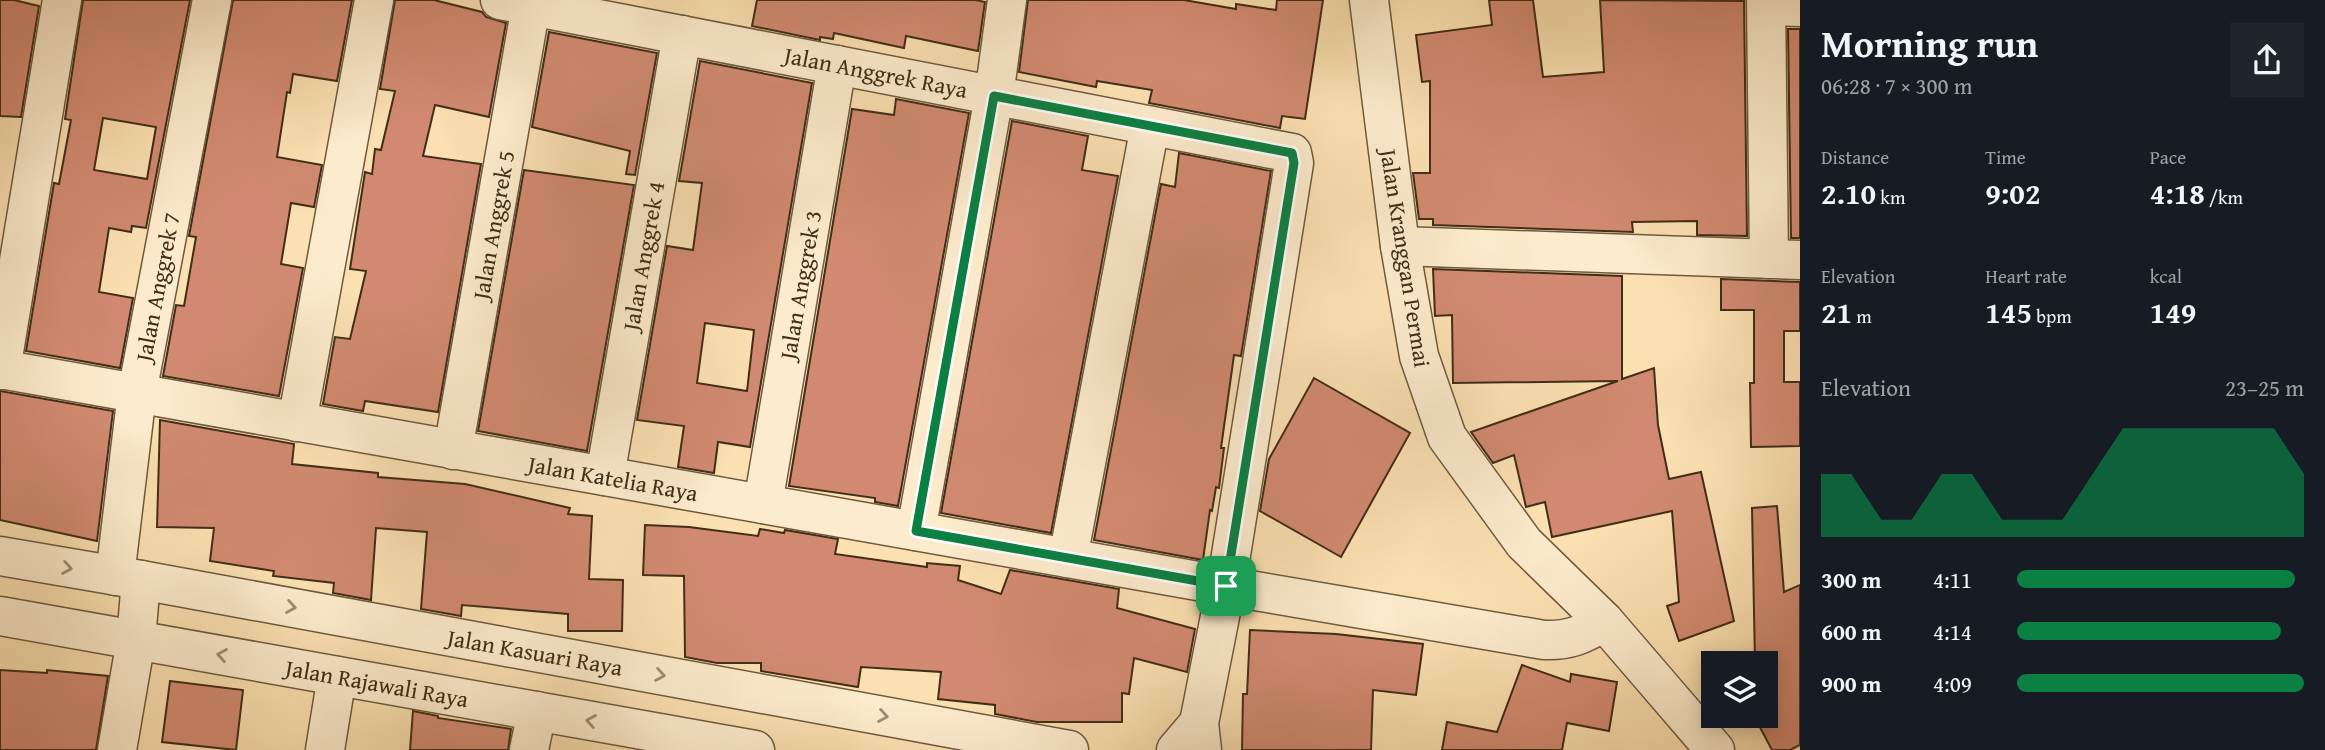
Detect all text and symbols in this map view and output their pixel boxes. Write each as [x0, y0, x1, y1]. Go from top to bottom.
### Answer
text: Morning run [1821, 15, 2038, 71]
button: share [2230, 23, 2304, 97]
street label: Jalan Anggrek Raya [779, 37, 971, 106]
text: 06:28 · 7 × 300 m [1821, 69, 1973, 102]
text: Distance [1821, 143, 1889, 171]
text: Time [1985, 143, 2026, 171]
text: Pace [2150, 143, 2186, 171]
street label: Jalan Kranggan Permai [1372, 144, 1440, 370]
street label: Jalan Anggrek 5 [463, 148, 522, 305]
text: 2.10 [1821, 171, 1876, 215]
text: 9:02 [1985, 171, 2040, 215]
text: 4:18 [2150, 171, 2205, 215]
street label: Jalan Anggrek 4 [613, 179, 672, 336]
text: km [1876, 183, 1905, 211]
text: /km [2205, 183, 2243, 211]
street label: Jalan Anggrek 3 [770, 208, 829, 365]
street label: Jalan Anggrek 7 [126, 210, 188, 367]
text: Elevation [1821, 262, 1895, 290]
text: Heart rate [1985, 262, 2067, 290]
text: kcal [2150, 262, 2182, 290]
text: 21 [1821, 290, 1852, 334]
text: 145 [1985, 290, 2032, 334]
text: 149 [2150, 290, 2196, 334]
text: m [1852, 302, 1872, 330]
text: bpm [2032, 302, 2072, 330]
text: Elevation [1821, 371, 1911, 404]
text: 23–25 m [2225, 371, 2304, 404]
street label: Jalan Katelia Raya [523, 446, 701, 509]
pin [1196, 556, 1256, 616]
one-way arrow [61, 560, 73, 575]
text: 300 m [1821, 563, 1882, 596]
text: 4:11 [1933, 563, 1972, 596]
icon: arrive [1207, 567, 1245, 605]
one-way arrow [285, 599, 297, 614]
text: 600 m [1821, 615, 1882, 648]
text: 4:14 [1933, 615, 1972, 648]
street label: Jalan Kasuari Raya [442, 620, 625, 684]
one-way arrow [216, 649, 228, 664]
street label: Jalan Rajawali Raya [280, 650, 471, 715]
map controls [1701, 651, 1778, 728]
button: layers [1701, 651, 1778, 728]
one-way arrow [654, 667, 666, 682]
text: 900 m [1821, 667, 1882, 700]
text: 4:09 [1933, 667, 1972, 700]
one-way arrow [877, 708, 889, 723]
one-way arrow [585, 714, 597, 729]

